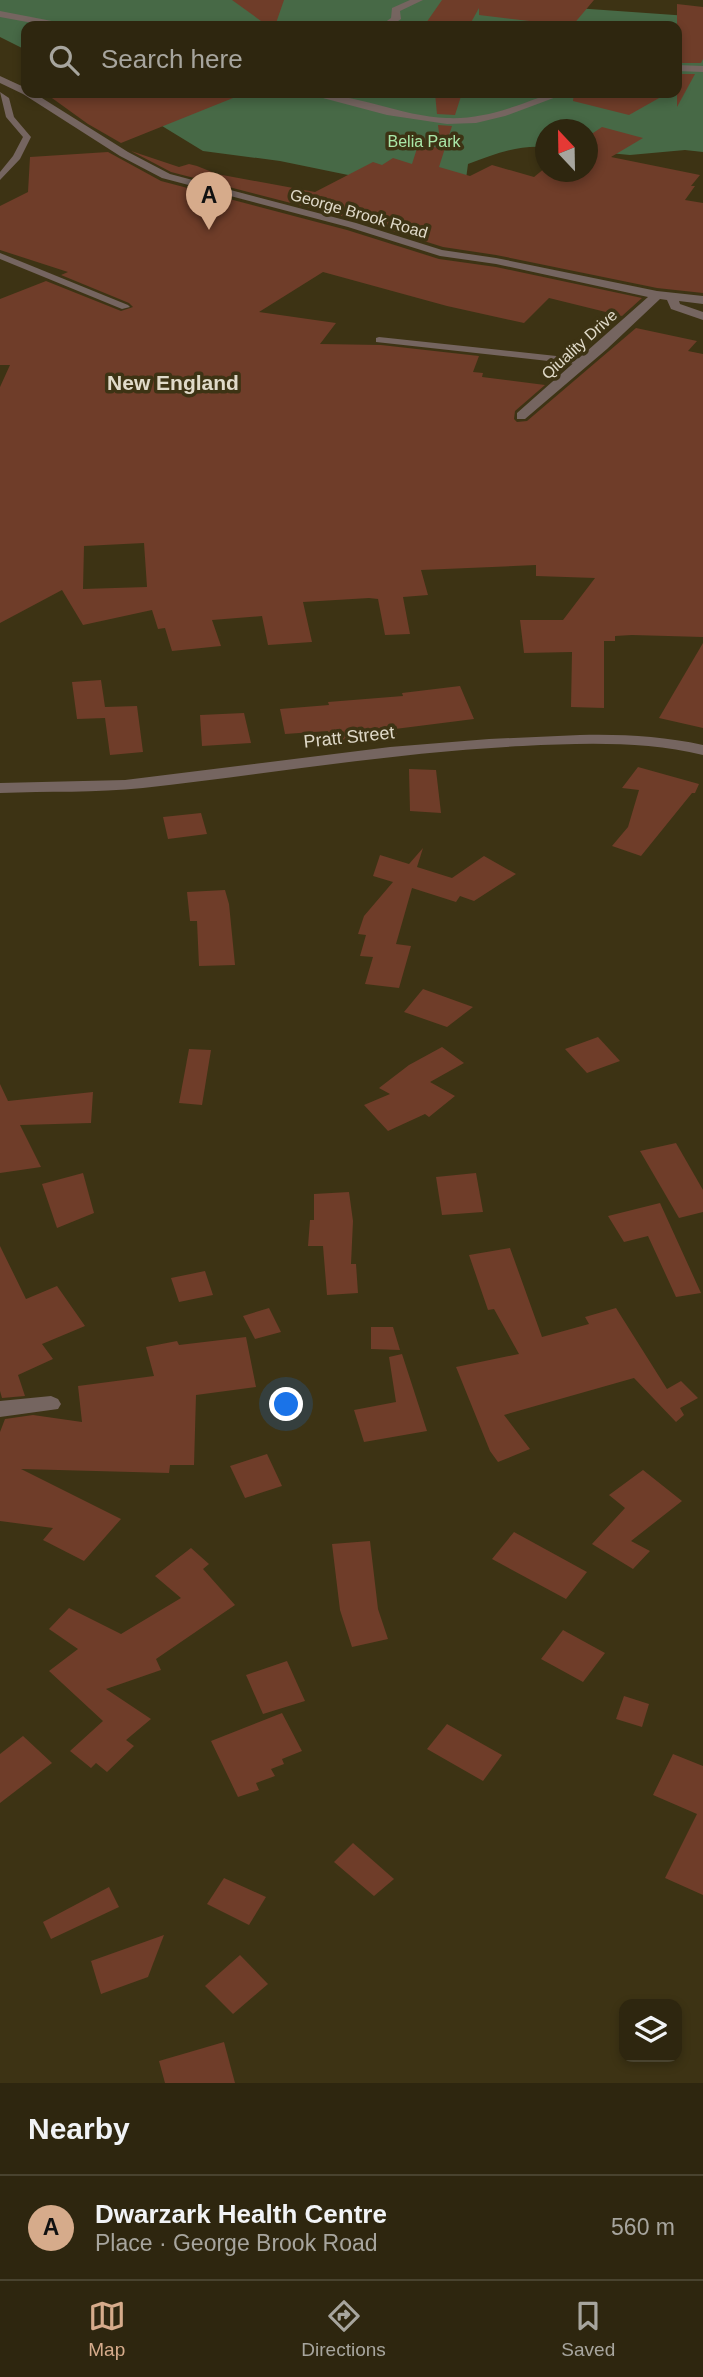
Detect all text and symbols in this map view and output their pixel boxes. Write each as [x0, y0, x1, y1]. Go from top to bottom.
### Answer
search box [21, 21, 682, 98]
icon: search [45, 41, 83, 79]
text: Search here [101, 44, 243, 74]
north arrow [535, 119, 598, 182]
park label: Belia Park [388, 133, 461, 150]
pin: A [186, 172, 232, 230]
street label: George Brook Road [288, 186, 430, 241]
street label: Qiuality Drive [538, 306, 620, 383]
district label: New England [107, 371, 239, 394]
street label: Pratt Street [303, 722, 395, 752]
your location [269, 1387, 303, 1421]
map controls [619, 1999, 682, 2062]
button: layers [619, 1999, 682, 2062]
text: Nearby [28, 2112, 130, 2145]
text: Dwarzark Health Centre [95, 2199, 387, 2229]
text: A [43, 2214, 59, 2240]
text: 560 m [611, 2214, 675, 2240]
text: Place · George Brook Road [95, 2230, 378, 2256]
tab: Map [88, 2297, 126, 2361]
tab: Directions [301, 2297, 386, 2361]
tab: Saved [561, 2297, 615, 2361]

